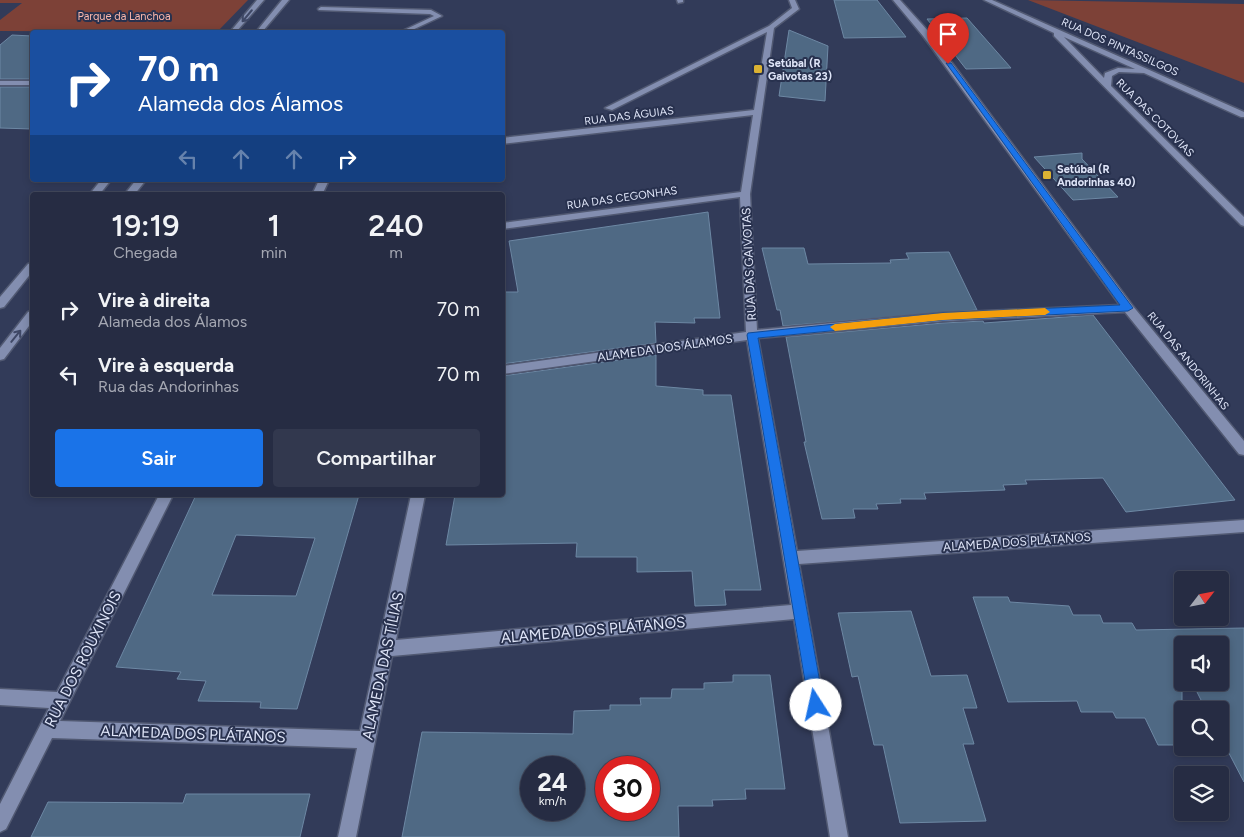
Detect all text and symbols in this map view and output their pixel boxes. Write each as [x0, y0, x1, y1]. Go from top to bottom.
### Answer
park label: Parque da Lanchoa [77, 10, 171, 23]
one-way arrow [241, 10, 253, 23]
pin [927, 13, 969, 64]
street label: RUA DOS PINTASSILGOS [1059, 15, 1181, 79]
icon: arrive [934, 20, 962, 48]
text: 70 m [138, 48, 219, 90]
icon: right [55, 50, 120, 115]
place label: Setúbal (R Gaivotas 23) [768, 57, 832, 83]
marker: Setúbal (R Gaivotas 23) [752, 63, 764, 75]
street label: RUA DAS COTOVIAS [1113, 76, 1197, 160]
text: Alameda dos Álamos [138, 90, 343, 117]
street label: RUA DAS ÁGUIAS [583, 104, 675, 128]
icon: left [174, 145, 202, 173]
icon: ahead [227, 145, 255, 173]
icon: ahead [280, 145, 308, 173]
icon: right [333, 145, 361, 173]
place label: Setúbal (R Andorinhas 40) [1057, 163, 1136, 189]
marker: Setúbal (R Andorinhas 40) [1041, 169, 1053, 181]
street label: RUA DAS CEGONHAS [566, 184, 678, 212]
text: 19:19 [111, 207, 179, 244]
text: 1 [268, 207, 280, 244]
text: 240 [368, 207, 424, 244]
street label: RUA DAS GAIVOTAS [739, 207, 759, 321]
text: Chegada [113, 243, 178, 262]
text: min [261, 243, 287, 262]
text: m [389, 243, 403, 262]
text: Vire à direita [98, 289, 210, 312]
icon: right [55, 296, 83, 324]
text: 70 m [437, 298, 480, 321]
street label: RUA DAS ANDORINHAS [1144, 309, 1232, 413]
text: Alameda dos Álamos [98, 312, 247, 331]
one-way arrow [11, 329, 22, 342]
street label: ALAMEDA DOS ÁLAMOS [597, 332, 733, 364]
text: Vire à esquerda [98, 354, 234, 377]
icon: left [55, 361, 83, 389]
text: 70 m [437, 363, 480, 386]
text: Rua das Andorinhas [98, 377, 239, 396]
button: Sair [55, 429, 263, 487]
button: Compartilhar [273, 429, 480, 487]
street label: ALAMEDA DOS PLÁTANOS [943, 530, 1091, 554]
north arrow [1174, 571, 1229, 626]
map controls [1174, 571, 1229, 821]
street label: RUA DOS ROUXINOIS [41, 588, 125, 730]
street label: ALAMEDA DAS TÍLIAS [359, 590, 407, 742]
street label: ALAMEDA DOS PLÁTANOS [500, 613, 686, 647]
button: sound [1174, 636, 1229, 691]
position arrow [789, 678, 841, 730]
button: search [1174, 701, 1229, 756]
street label: ALAMEDA DOS PLÁTANOS [100, 722, 286, 746]
speed limit sign: 30 [595, 756, 660, 821]
button: layers [1174, 766, 1229, 821]
text: 24 [537, 767, 568, 797]
text: km/h [539, 794, 566, 808]

